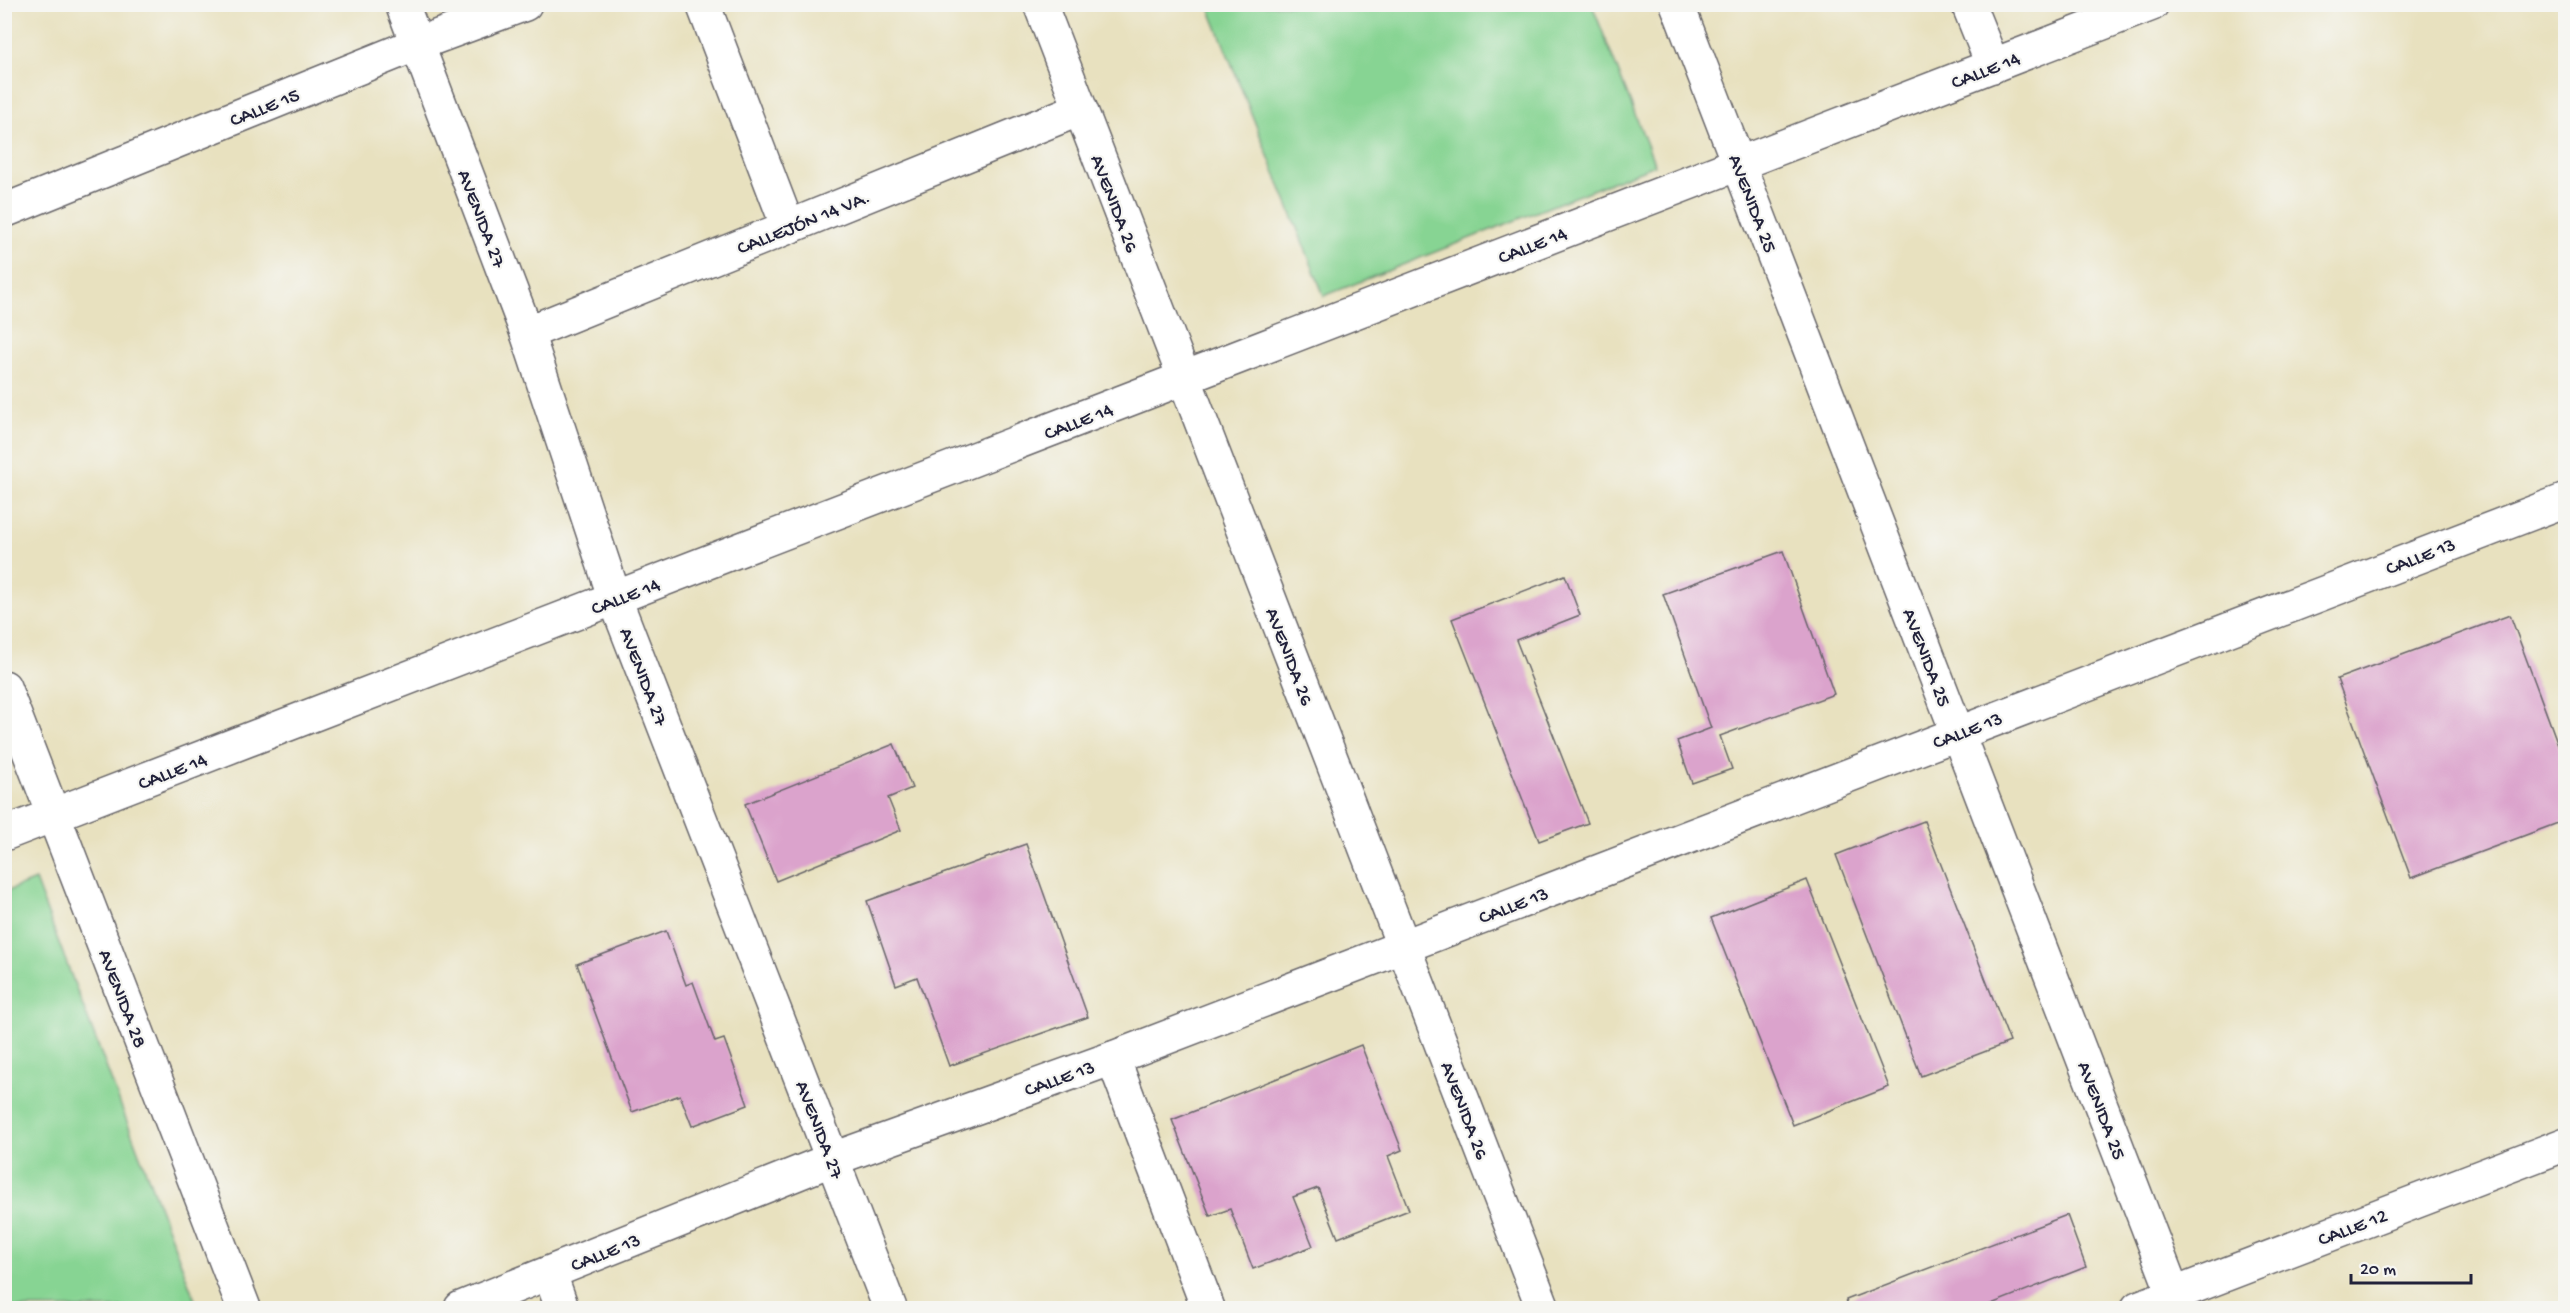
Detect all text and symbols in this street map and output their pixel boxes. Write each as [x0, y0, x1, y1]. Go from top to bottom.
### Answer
street label: CALLE 14 [1949, 48, 2024, 96]
street label: CALLE 15 [227, 85, 303, 134]
street label: AVENIDA 26 [1084, 152, 1142, 257]
street label: AVENIDA 25 [1722, 152, 1780, 257]
street label: AVENIDA 27 [451, 167, 509, 272]
street label: CALLEJÓN 14 VA. [734, 187, 874, 261]
street label: CALLE 14 [1496, 223, 1571, 271]
street label: CALLE 14 [1042, 399, 1117, 447]
street label: CALLE 13 [2383, 534, 2459, 582]
street label: CALLE 14 [589, 574, 664, 622]
street label: AVENIDA 26 [1259, 605, 1317, 710]
street label: AVENIDA 25 [1896, 606, 1954, 711]
street label: AVENIDA 27 [613, 625, 671, 730]
street label: CALLE 13 [1930, 708, 2006, 756]
street label: CALLE 14 [136, 749, 211, 797]
street label: CALLE 13 [1476, 883, 1552, 931]
street label: AVENIDA 28 [91, 947, 150, 1052]
street label: CALLE 13 [1022, 1057, 1098, 1104]
street label: AVENIDA 26 [1434, 1059, 1492, 1164]
street label: AVENIDA 25 [2071, 1059, 2129, 1164]
street label: AVENIDA 27 [789, 1078, 847, 1183]
street label: CALLE 12 [2315, 1205, 2391, 1253]
street label: CALLE 13 [568, 1230, 644, 1279]
scale bar [2351, 1247, 2471, 1285]
text: 20 m [2360, 1260, 2396, 1281]

